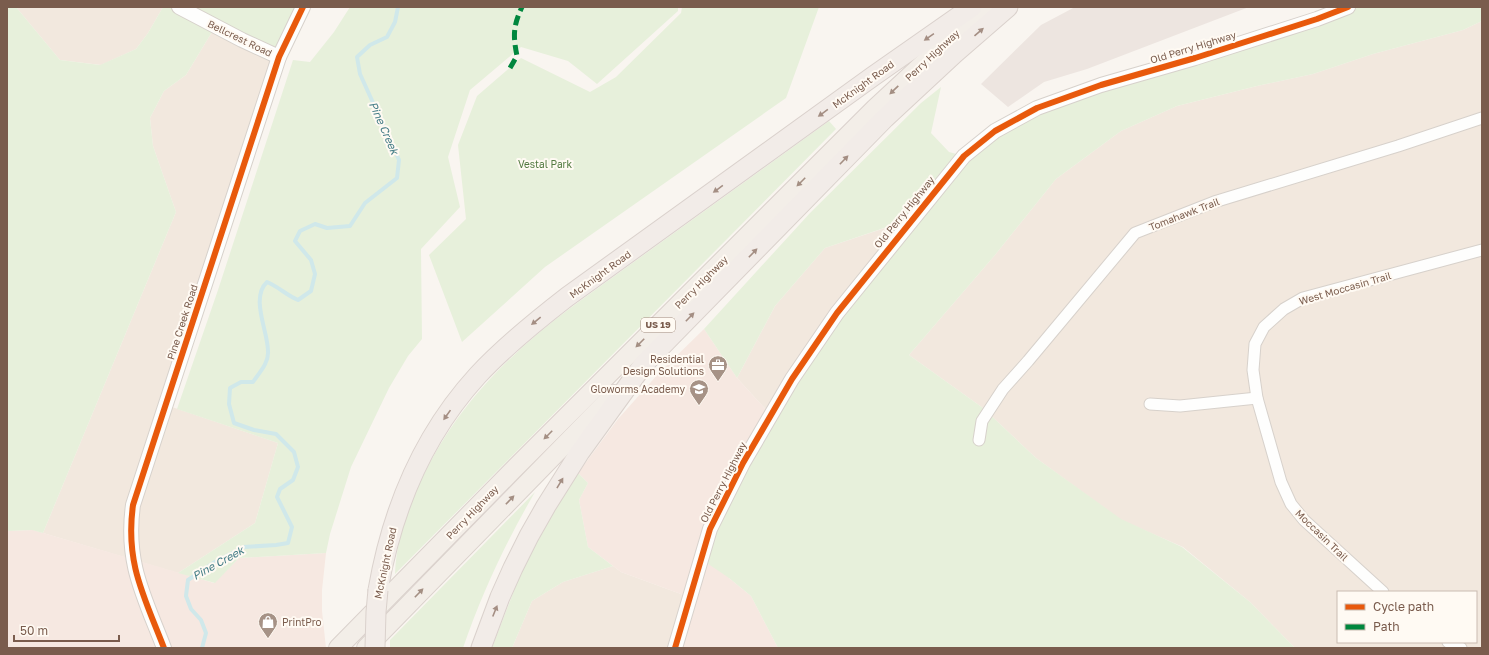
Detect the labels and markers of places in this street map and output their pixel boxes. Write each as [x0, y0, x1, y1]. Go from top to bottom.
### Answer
place label: Residential Design Solutions [623, 353, 704, 377]
office icon: Residential Design Solutions [707, 354, 729, 382]
school or university icon: Gloworms Academy [688, 378, 710, 406]
place label: Gloworms Academy [591, 383, 685, 395]
shop icon: PrintPro [257, 611, 279, 639]
place label: PrintPro [282, 616, 322, 628]

